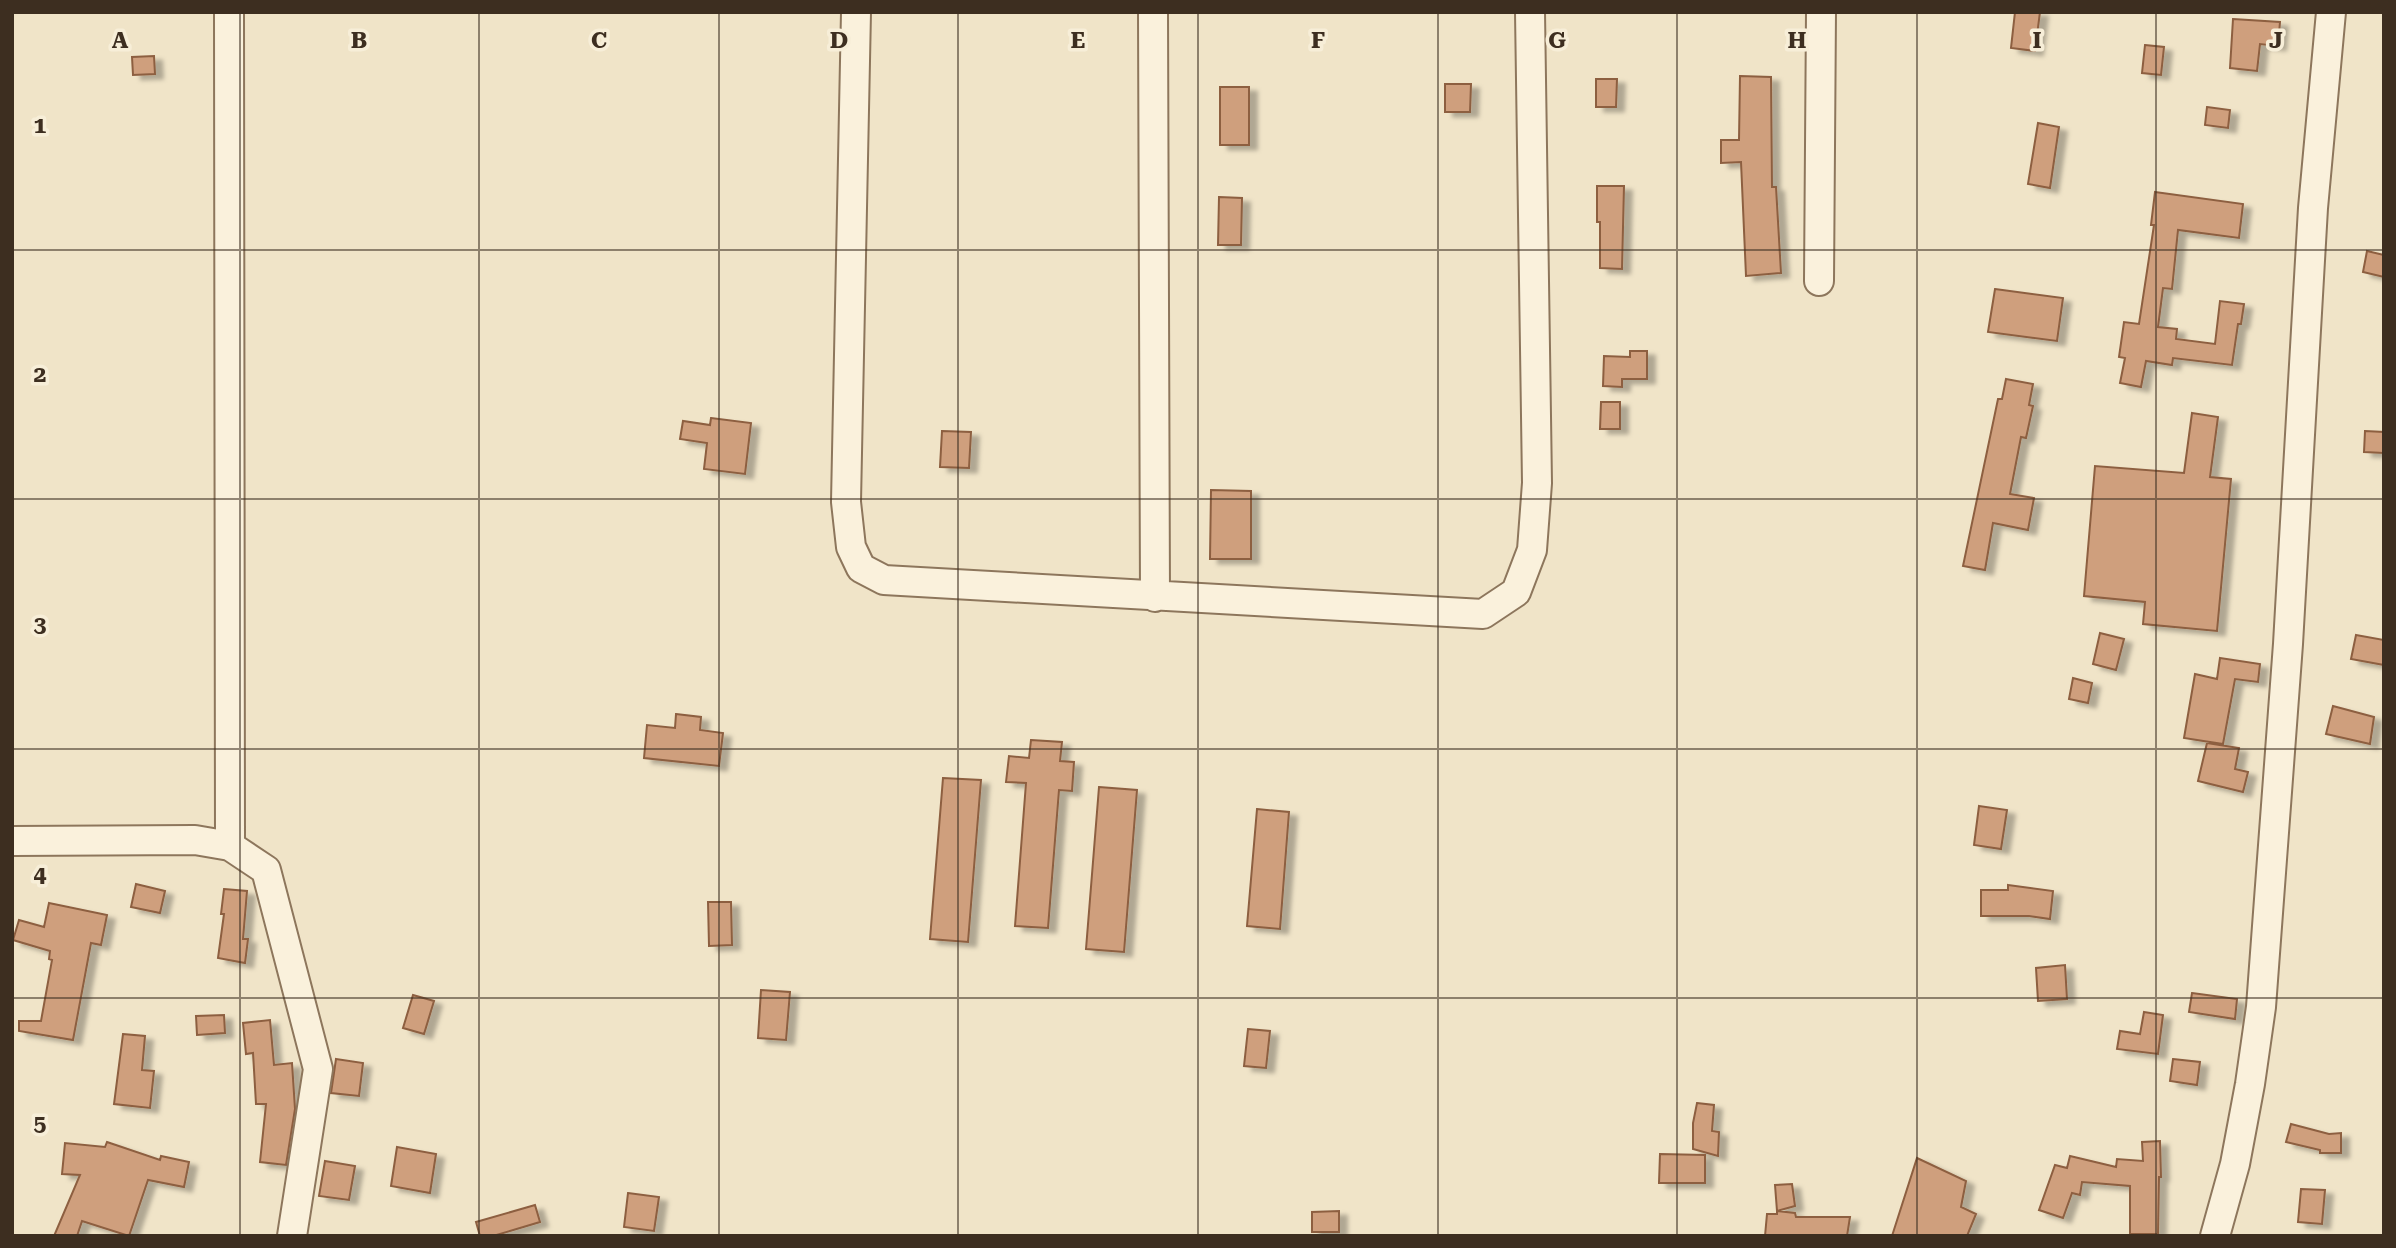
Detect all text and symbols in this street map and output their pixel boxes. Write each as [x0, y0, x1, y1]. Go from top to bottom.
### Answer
text: A [112, 27, 129, 54]
text: B [351, 27, 367, 54]
text: C [591, 27, 607, 54]
text: D [830, 27, 848, 54]
text: E [1071, 27, 1085, 54]
text: F [1311, 27, 1325, 54]
text: G [1548, 27, 1566, 54]
text: H [1788, 27, 1807, 54]
text: I [2032, 27, 2042, 54]
text: J [2269, 27, 2283, 54]
text: 1 [34, 112, 47, 139]
text: 2 [34, 361, 46, 388]
text: 3 [34, 611, 47, 638]
text: 4 [34, 861, 47, 888]
text: 5 [34, 1110, 47, 1137]

